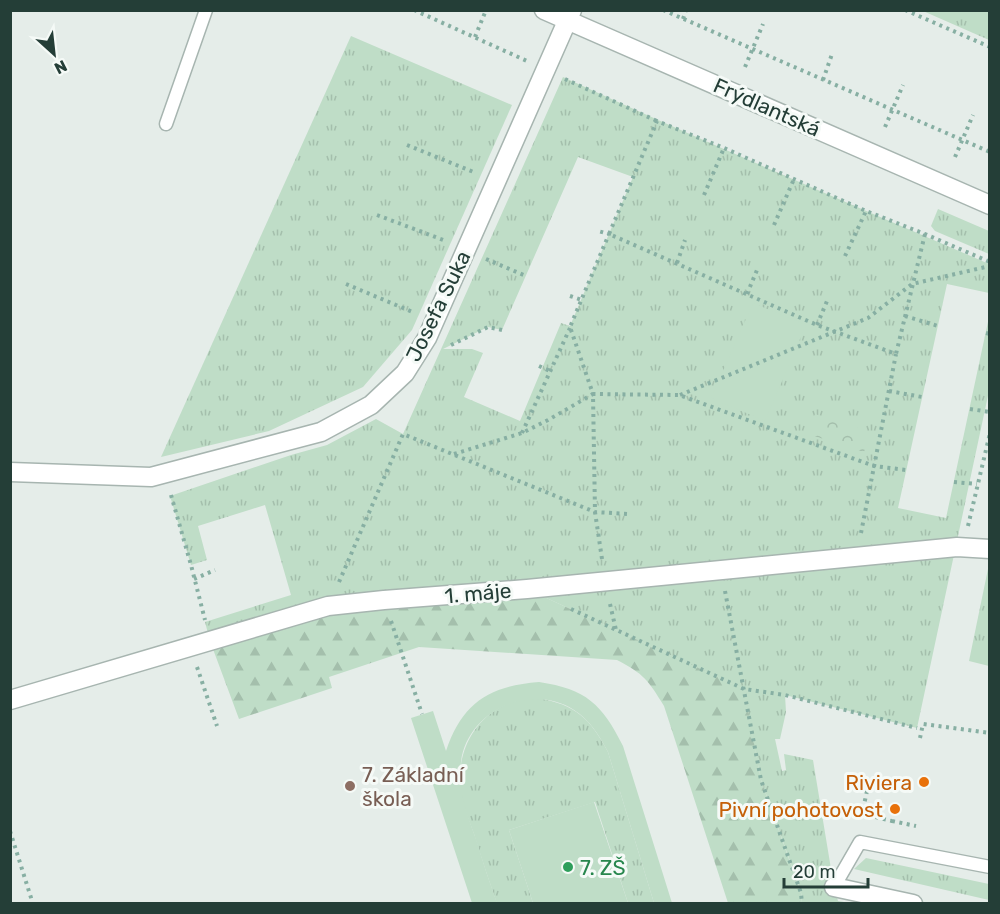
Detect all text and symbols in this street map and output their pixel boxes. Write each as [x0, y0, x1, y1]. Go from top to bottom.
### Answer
north arrow [24, 24, 84, 84]
text: N [51, 56, 70, 78]
street label: Frýdlantská [710, 72, 824, 142]
street label: Josefa Suka [400, 246, 476, 366]
street label: 1. máje [444, 578, 512, 608]
place label: 7. Základní škola [362, 762, 465, 811]
place label: Riviera [845, 770, 912, 795]
marker: Riviera [917, 775, 931, 789]
marker: 7. Základní škola [343, 779, 357, 793]
place label: Pivní pohotovost [718, 797, 883, 822]
marker: Pivní pohotovost [888, 802, 902, 816]
scale bar [784, 851, 868, 889]
place label: 7. ZŠ [580, 855, 626, 880]
marker: 7. ZŠ [561, 860, 575, 874]
text: 20 m [793, 861, 835, 883]

